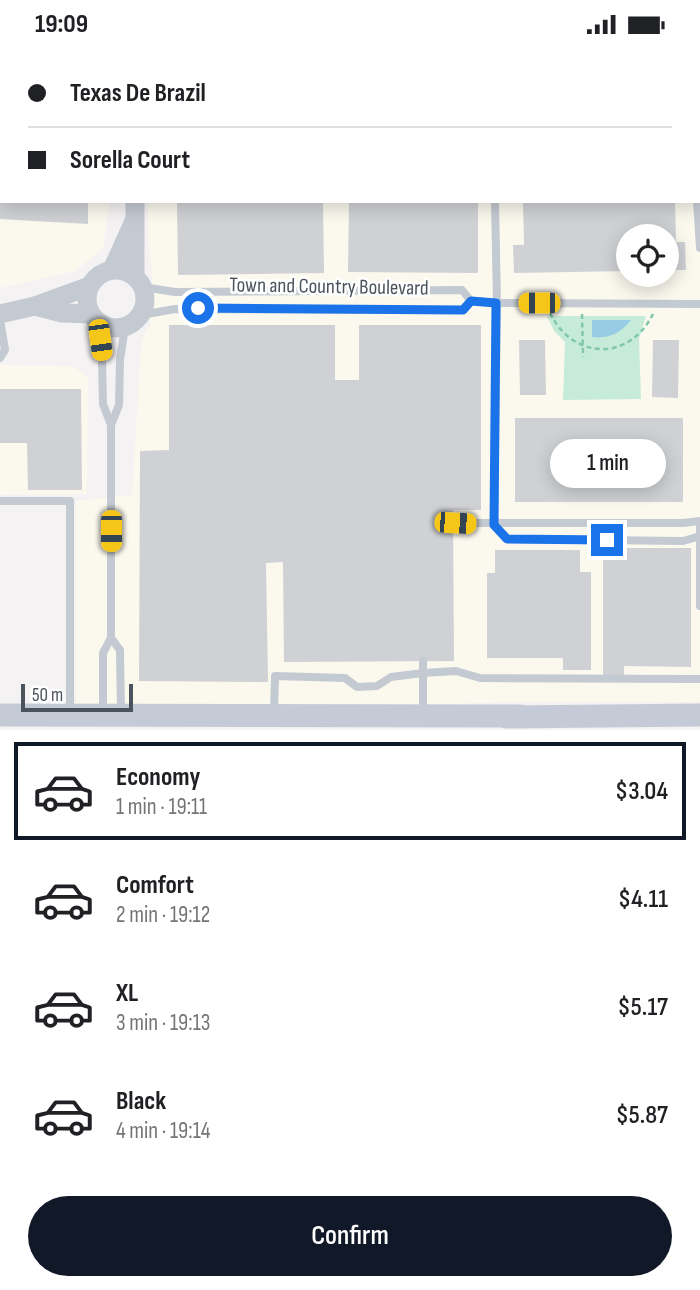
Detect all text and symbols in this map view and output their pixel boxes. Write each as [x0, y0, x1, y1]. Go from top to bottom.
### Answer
text: 19:09 [35, 9, 88, 40]
text: Texas De Brazil [70, 78, 206, 109]
text: Sorella Court [70, 145, 190, 176]
map controls [616, 224, 679, 287]
button: locate [616, 224, 679, 287]
street label: Town and Country Boulevard [229, 272, 429, 301]
route start [182, 292, 214, 324]
car [519, 293, 561, 314]
car [87, 318, 114, 362]
callout: 1 min [549, 439, 665, 487]
text: 1 min [587, 449, 629, 477]
car [101, 510, 122, 552]
car [434, 511, 477, 535]
route end [591, 524, 623, 556]
scale bar [21, 681, 133, 713]
text: 50 m [32, 684, 63, 707]
icon: car [32, 760, 95, 823]
text: Economy [116, 762, 200, 793]
text: $3.04 [615, 776, 668, 807]
text: 1 min · 19:11 [116, 793, 207, 821]
icon: car [32, 868, 95, 931]
text: Comfort [116, 870, 194, 901]
text: $4.11 [618, 884, 668, 915]
text: 2 min · 19:12 [116, 901, 210, 929]
icon: car [32, 976, 95, 1039]
text: XL [116, 978, 138, 1009]
text: $5.17 [618, 992, 668, 1023]
text: 3 min · 19:13 [116, 1009, 210, 1037]
icon: car [32, 1084, 95, 1147]
text: Black [116, 1086, 166, 1117]
text: $5.87 [616, 1100, 668, 1131]
text: 4 min · 19:14 [116, 1117, 210, 1145]
button: Confirm [28, 1196, 672, 1276]

